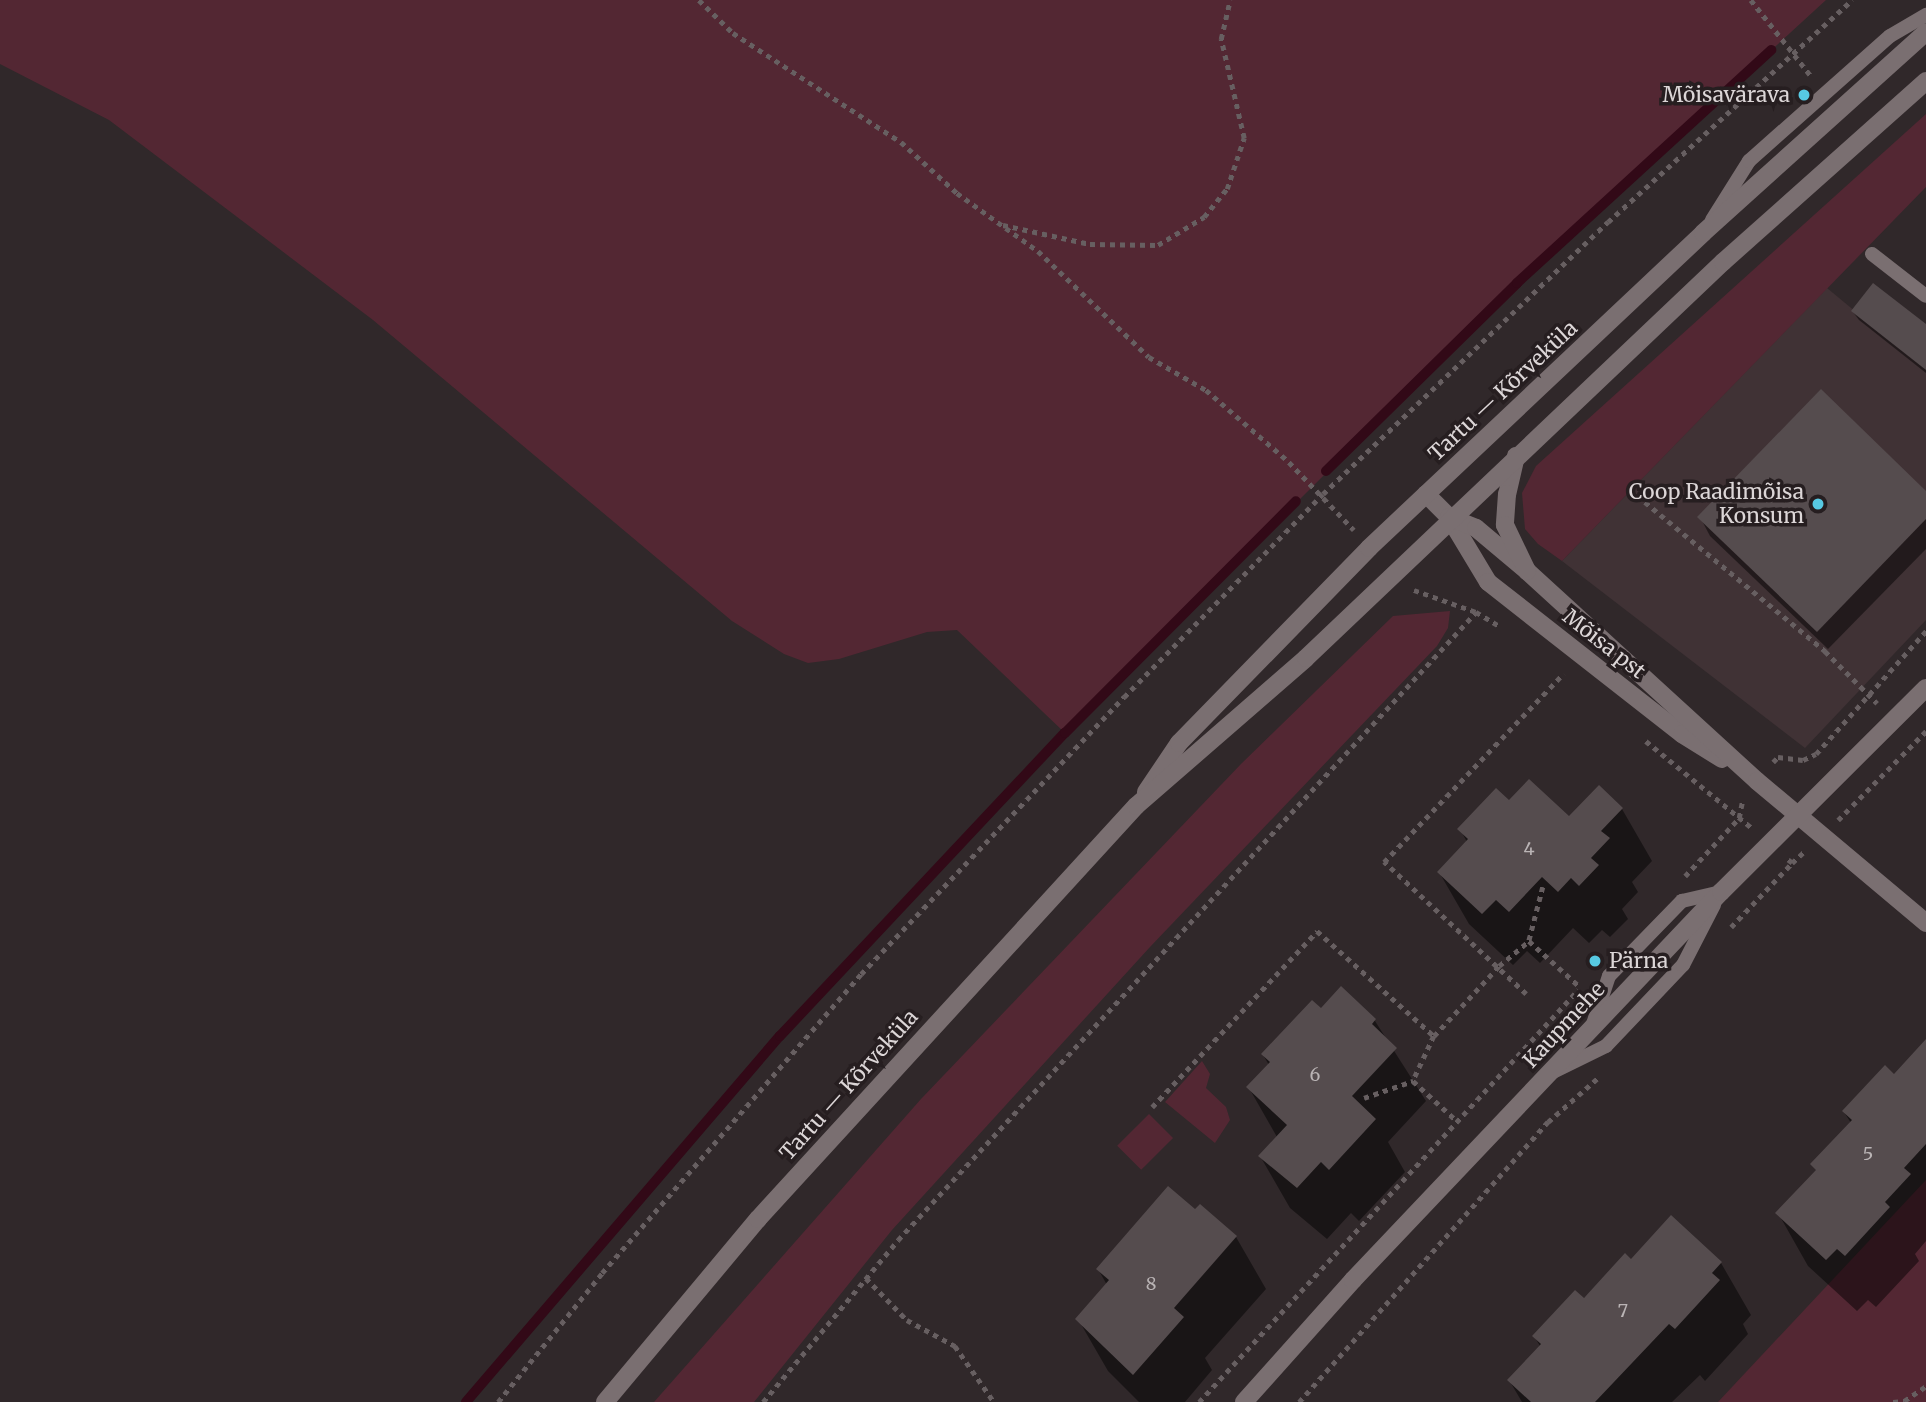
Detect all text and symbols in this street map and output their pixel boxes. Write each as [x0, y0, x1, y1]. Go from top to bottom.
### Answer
place label: Mõisavärava [1662, 82, 1790, 108]
marker: Mõisavärava [1796, 87, 1812, 103]
street label: Tartu — Kõrveküla [1423, 316, 1583, 466]
place label: Coop Raadimõisa Konsum [1629, 479, 1804, 529]
marker: Coop Raadimõisa Konsum [1810, 496, 1826, 512]
street label: Mõisa pst [1558, 604, 1650, 684]
house number: 4 [1523, 838, 1535, 860]
place label: Pärna [1609, 948, 1668, 974]
marker: Pärna [1587, 953, 1603, 969]
street label: Kaupmehe [1518, 977, 1610, 1073]
street label: Tartu — Kõrveküla [775, 1004, 923, 1166]
house number: 6 [1310, 1064, 1320, 1086]
house number: 5 [1863, 1143, 1873, 1165]
house number: 8 [1146, 1273, 1156, 1295]
house number: 7 [1618, 1300, 1628, 1322]

